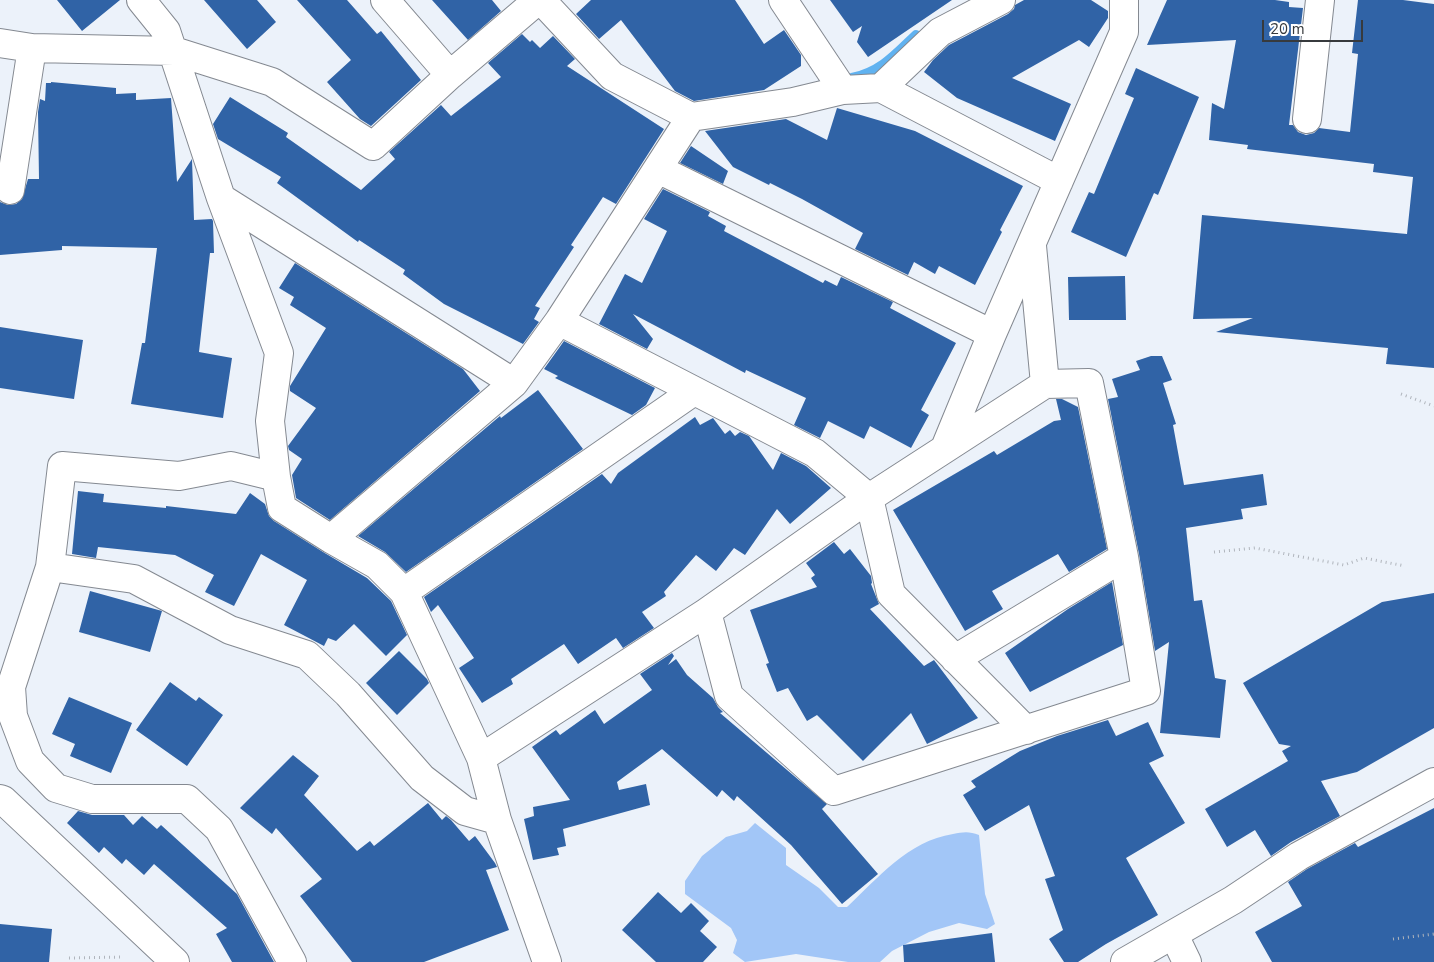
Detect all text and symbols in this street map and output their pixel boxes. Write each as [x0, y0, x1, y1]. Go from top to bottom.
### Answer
scale bar [1264, 10, 1365, 42]
text: 20 m [1270, 19, 1305, 39]

